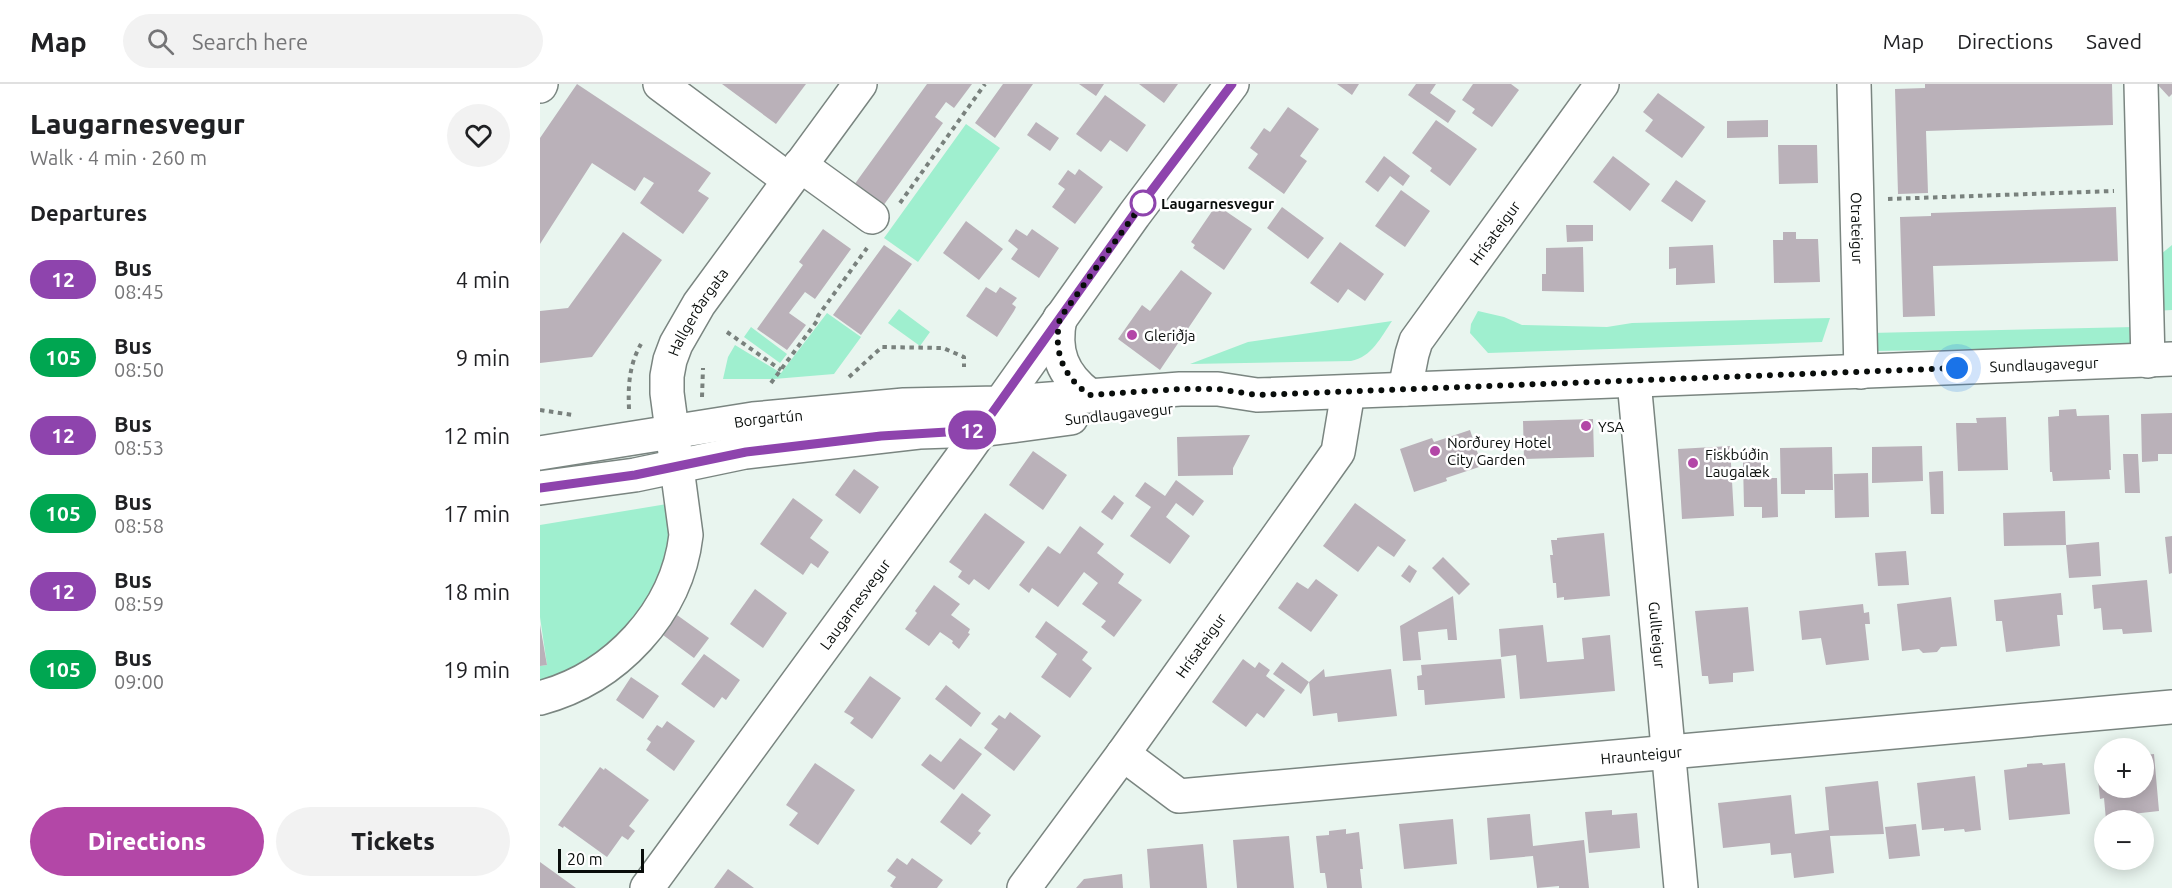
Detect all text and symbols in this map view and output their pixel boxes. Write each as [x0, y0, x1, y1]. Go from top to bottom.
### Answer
search box [123, 14, 543, 68]
icon: search [144, 25, 177, 58]
text: Map [30, 26, 87, 57]
text: Search here [192, 29, 308, 54]
text: Map [1883, 29, 1924, 53]
text: Directions [1957, 29, 2053, 53]
text: Saved [2086, 29, 2142, 53]
button: heart [447, 104, 510, 167]
text: Laugarnesvegur [30, 108, 245, 139]
text: Walk · 4 min · 260 m [30, 146, 207, 169]
marker: Laugarnesvegur [1130, 190, 1156, 216]
street label: Otrateigur [1848, 192, 1867, 264]
place label: Laugarnesvegur [1161, 195, 1275, 212]
street label: Hrísateigur [1466, 197, 1523, 268]
text: Departures [30, 200, 147, 225]
text: Bus [114, 255, 152, 280]
street label: Hallgerðargata [664, 265, 731, 358]
text: 12 [51, 267, 75, 291]
text: 4 min [456, 267, 510, 292]
text: 08:45 [114, 280, 164, 303]
place label: Gleriðja [1144, 327, 1196, 344]
marker: Gleriðja [1125, 328, 1139, 342]
text: Bus [114, 333, 152, 358]
text: 105 [45, 345, 81, 369]
text: 9 min [456, 345, 510, 370]
your location [1942, 353, 1972, 383]
street label: Sundlaugavegur [1989, 353, 2099, 375]
text: 08:50 [114, 358, 164, 381]
street label: Sundlaugavegur [1064, 400, 1174, 428]
street label: Borgartún [733, 406, 803, 430]
line badge: 12 [945, 410, 999, 450]
text: Bus [114, 411, 152, 436]
text: 12 [960, 418, 984, 442]
place label: YSA [1598, 418, 1625, 435]
marker: YSA [1579, 419, 1593, 433]
text: 12 [51, 423, 75, 447]
text: 12 min [443, 423, 510, 448]
place label: Norðurey Hotel City Garden [1447, 434, 1551, 468]
text: 08:53 [114, 436, 164, 459]
marker: Norðurey Hotel City Garden [1428, 444, 1442, 458]
place label: Fiskbúðin Laugalæk [1705, 446, 1770, 480]
marker: Fiskbúðin Laugalæk [1686, 456, 1700, 470]
text: Bus [114, 489, 152, 514]
text: 105 [45, 501, 81, 525]
text: 17 min [443, 501, 510, 526]
text: 08:58 [114, 514, 164, 537]
street label: Laugarnesvegur [816, 555, 894, 652]
text: Bus [114, 567, 152, 592]
text: 12 [51, 579, 75, 603]
text: 18 min [443, 579, 510, 604]
text: 08:59 [114, 592, 164, 615]
street label: Gullteigur [1646, 601, 1669, 669]
street label: Hrísateigur [1172, 610, 1229, 681]
text: Bus [114, 645, 152, 670]
text: 105 [45, 657, 81, 681]
text: 19 min [443, 657, 510, 682]
text: 09:00 [114, 670, 164, 693]
map controls [2094, 738, 2154, 870]
button: + [2094, 738, 2154, 798]
street label: Hraunteigur [1600, 742, 1683, 767]
button: Directions [30, 807, 264, 876]
button: Tickets [276, 807, 510, 876]
button: − [2094, 810, 2154, 870]
scale bar [558, 846, 644, 874]
text: 20 m [567, 850, 603, 868]

